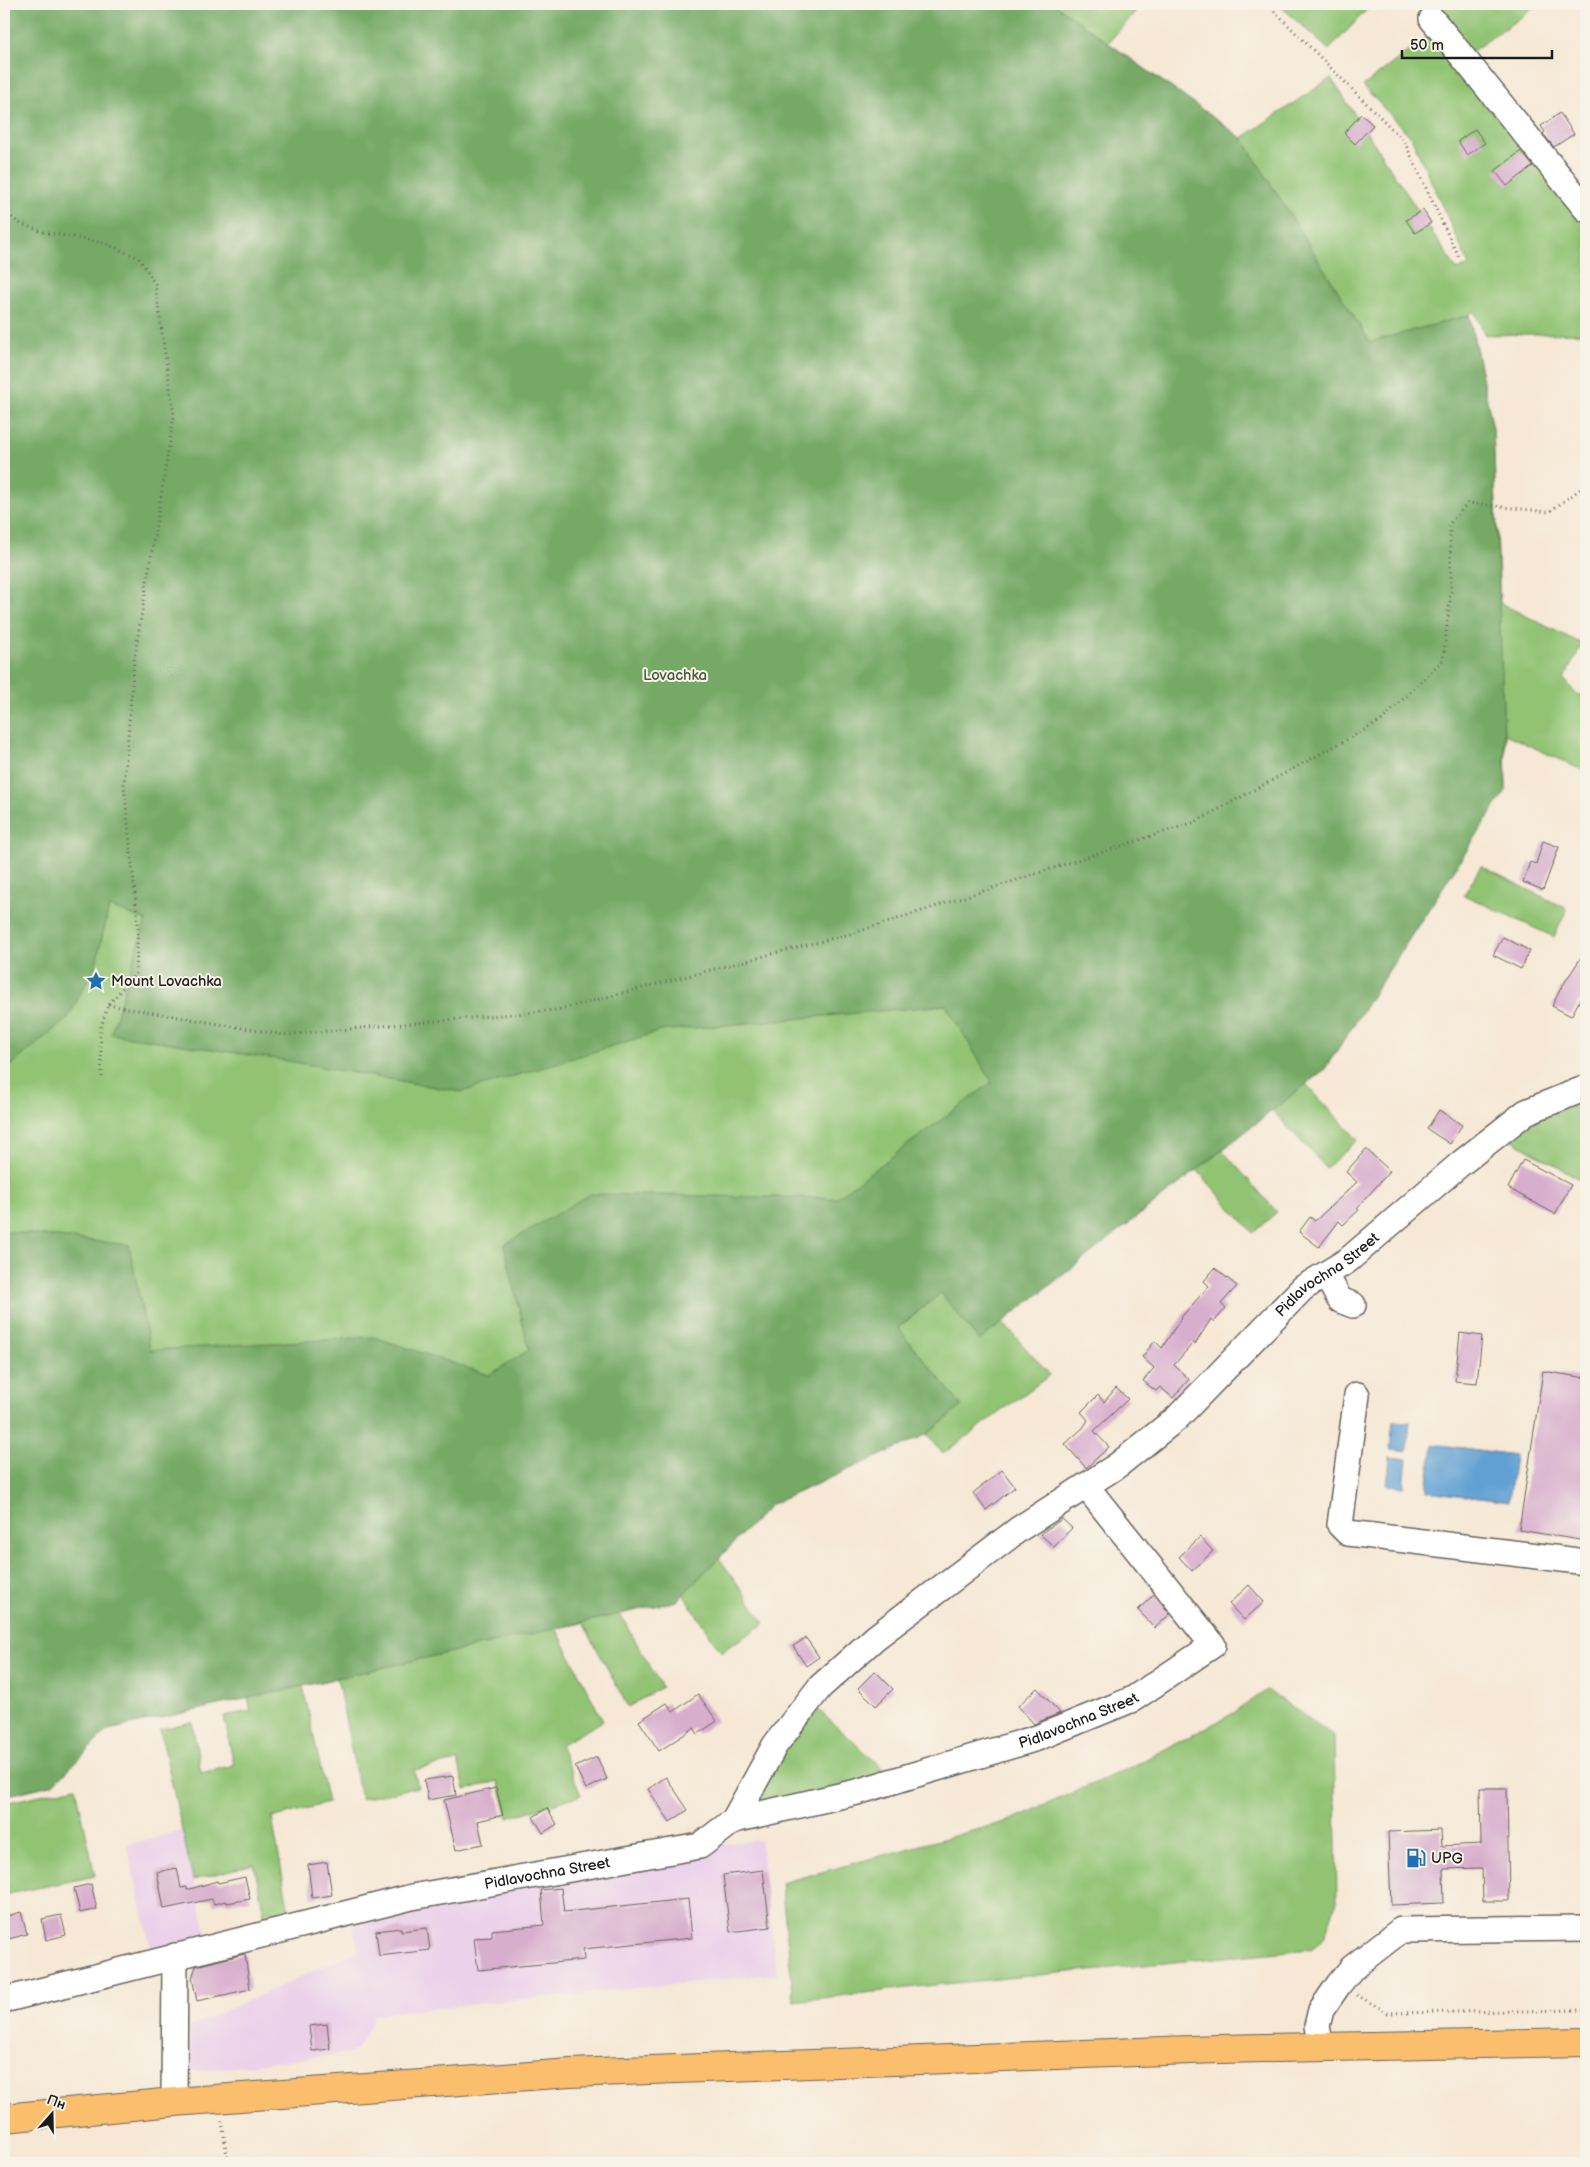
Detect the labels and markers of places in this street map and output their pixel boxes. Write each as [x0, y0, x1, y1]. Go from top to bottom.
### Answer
place icon: Mount Lovachka [85, 970, 107, 992]
place label: Mount Lovachka [111, 972, 222, 991]
fuel station icon: UPG [1405, 1847, 1427, 1869]
place label: UPG [1431, 1849, 1463, 1868]

